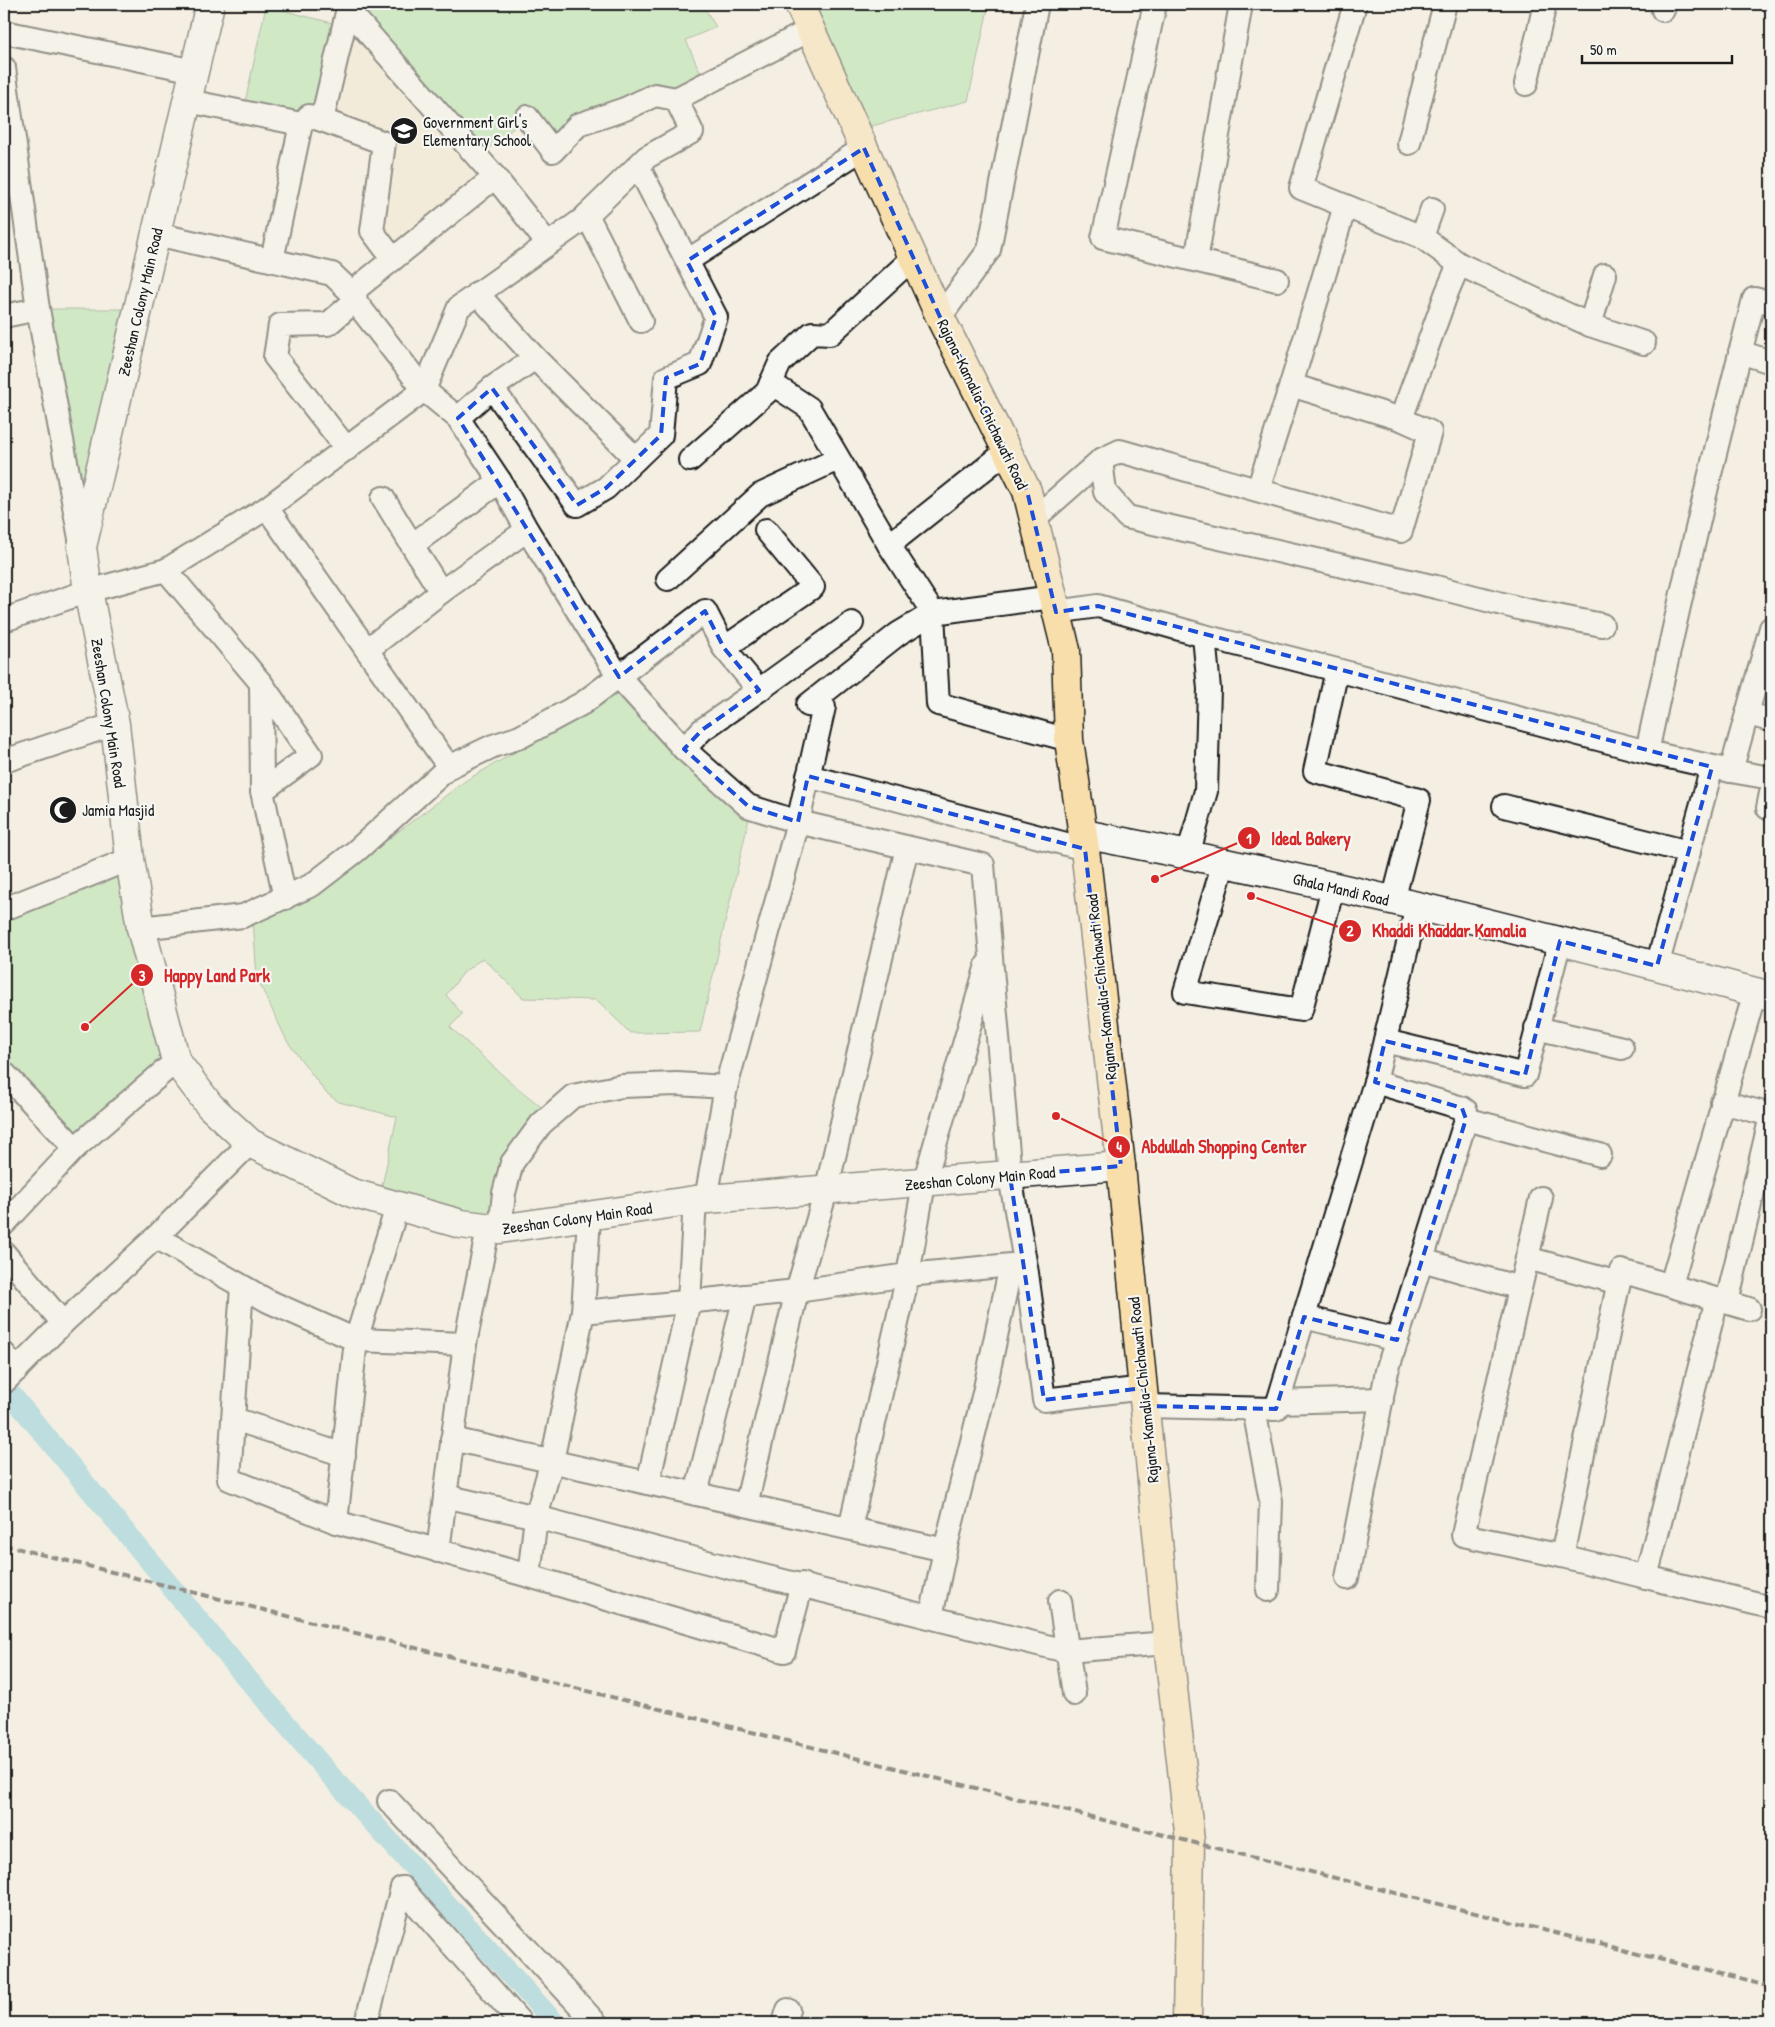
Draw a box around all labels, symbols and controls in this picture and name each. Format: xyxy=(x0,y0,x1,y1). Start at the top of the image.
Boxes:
scale bar xyxy=(1582,32,1732,64)
text: 50 m xyxy=(1590,39,1617,60)
place label: Government Girl's Elementary School xyxy=(423,111,532,151)
school or university icon: Government Girl's Elementary School xyxy=(389,116,419,146)
street label: Zeeshan Colony Main Road xyxy=(112,226,168,378)
street label: Rajana-Kamalia-Chichawati Road xyxy=(932,315,1034,493)
street label: Zeeshan Colony Main Road xyxy=(86,637,132,789)
mosque icon: Jamia Masjid xyxy=(48,795,78,825)
place label: Jamia Masjid xyxy=(82,799,154,821)
callout: Ideal Bakery xyxy=(1236,822,1361,855)
text: Ideal Bakery xyxy=(1271,826,1351,852)
text: 1 xyxy=(1246,828,1252,849)
street label: Ghala Mandi Road xyxy=(1291,867,1391,911)
street label: Rajana-Kamalia-Chichawati Road xyxy=(1080,893,1122,1081)
callout: Khaddi Khaddar Kamalia xyxy=(1337,915,1536,948)
text: Khaddi Khaddar Kamalia xyxy=(1372,918,1527,943)
text: 2 xyxy=(1346,920,1354,941)
callout: Happy Land Park xyxy=(130,959,280,992)
text: Happy Land Park xyxy=(164,963,270,989)
text: 3 xyxy=(139,965,146,986)
callout: Abdullah Shopping Center xyxy=(1107,1130,1317,1163)
text: Abdullah Shopping Center xyxy=(1141,1134,1307,1160)
text: 4 xyxy=(1116,1136,1122,1157)
street label: Zeeshan Colony Main Road xyxy=(904,1160,1056,1196)
street label: Zeeshan Colony Main Road xyxy=(501,1197,653,1239)
street label: Rajana-Kamalia-Chichawati Road xyxy=(1122,1296,1164,1484)

